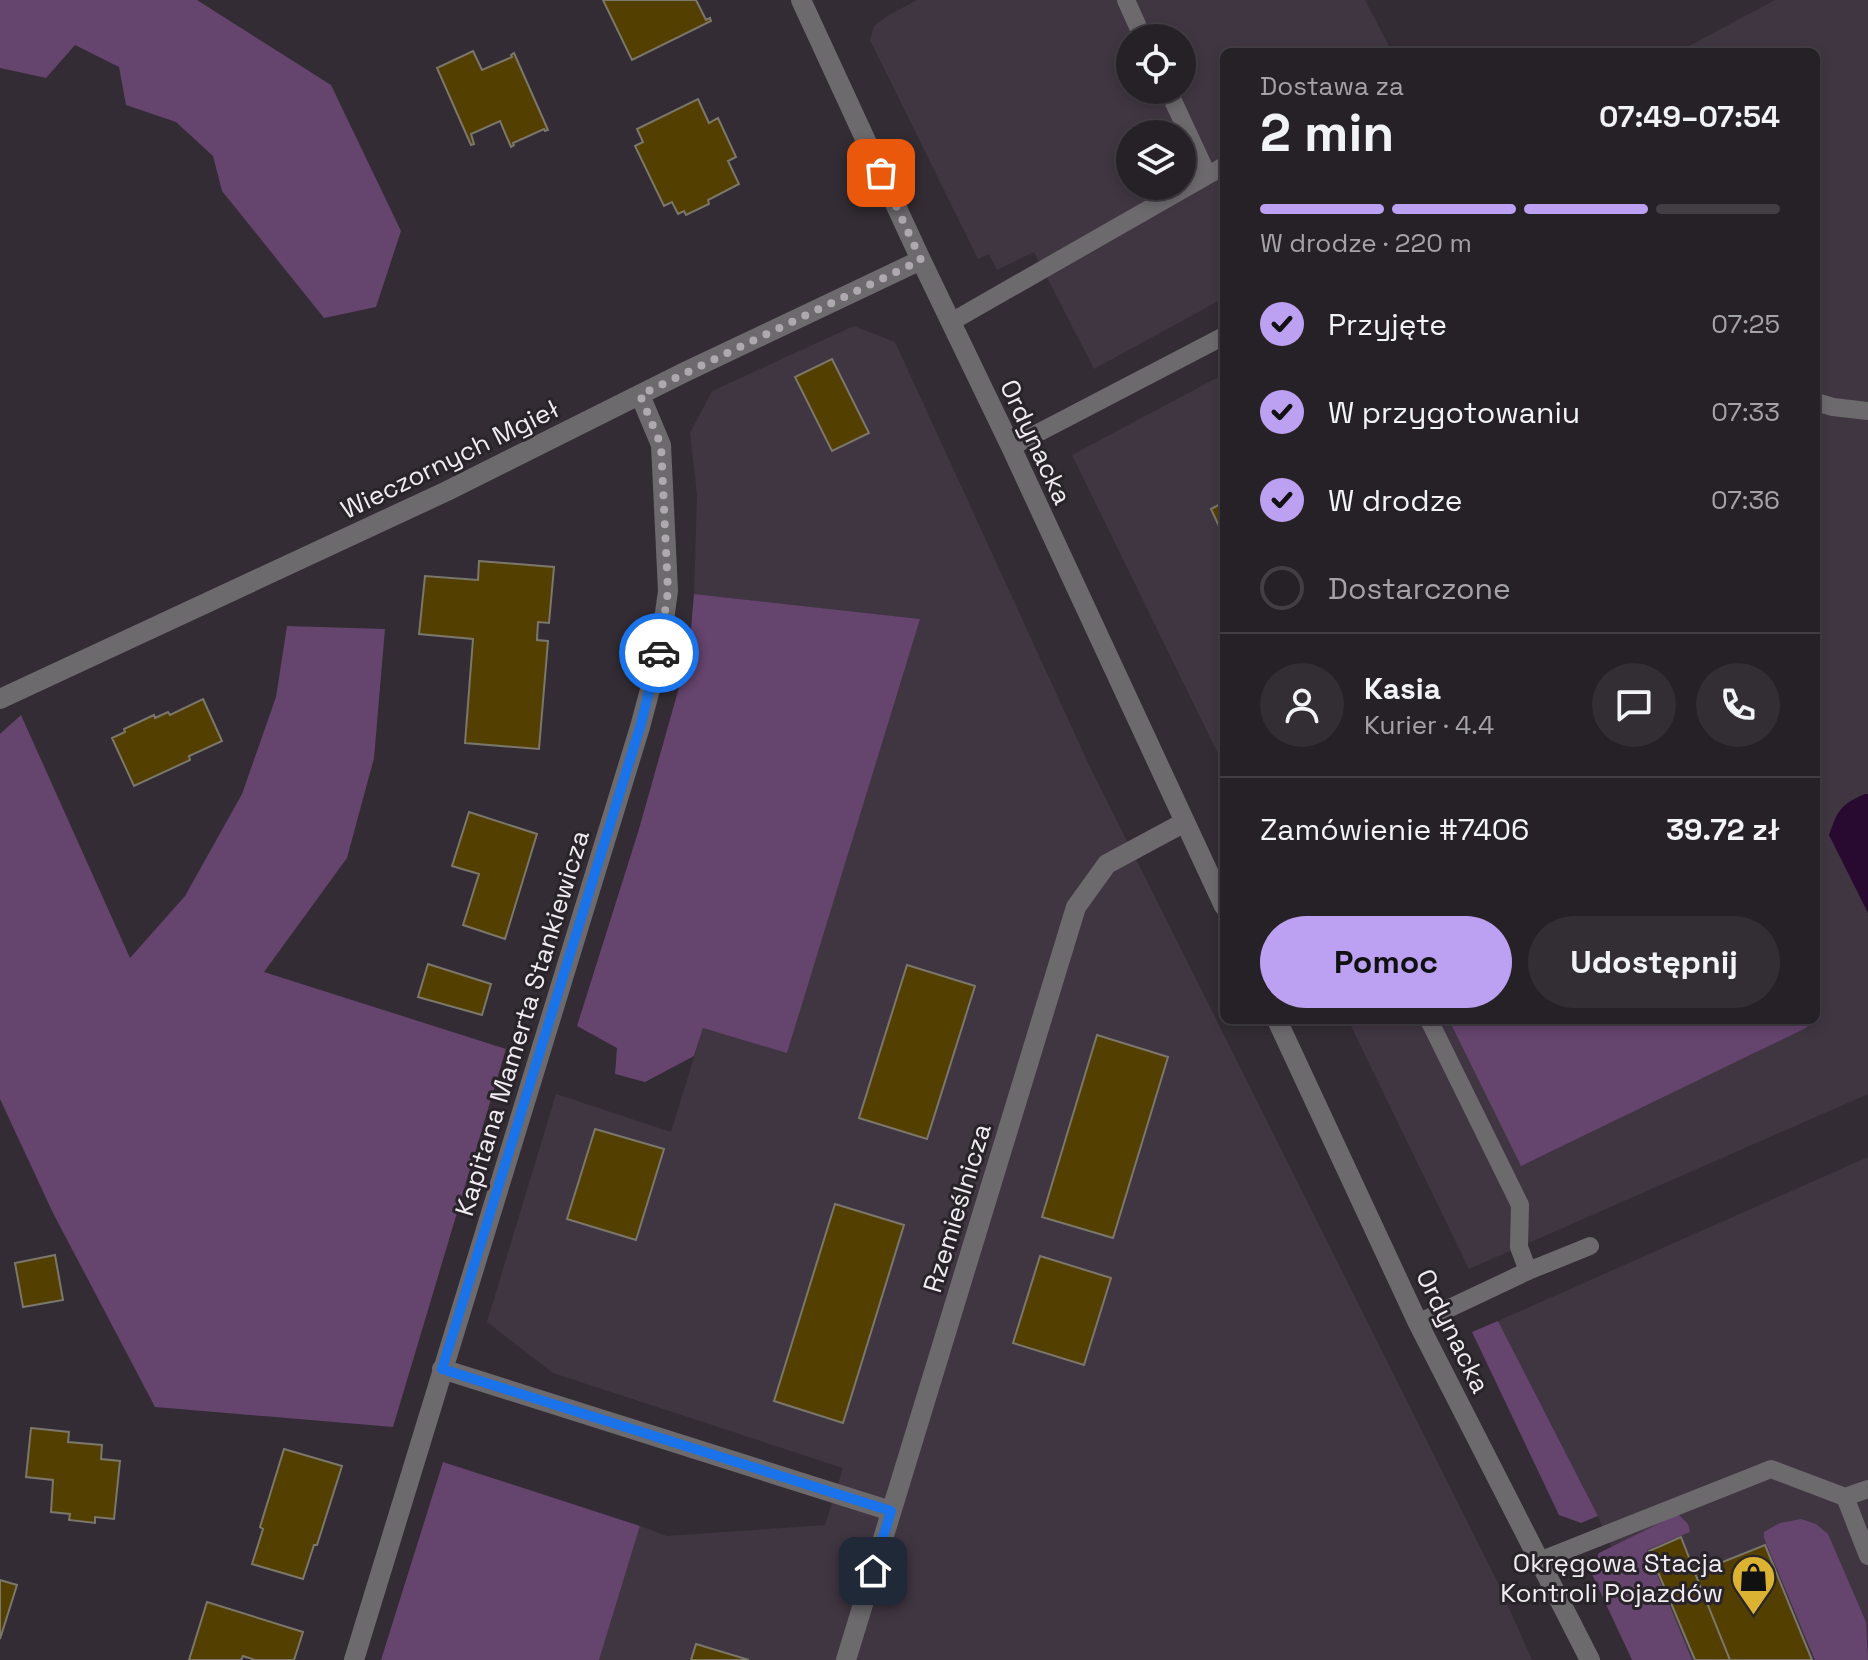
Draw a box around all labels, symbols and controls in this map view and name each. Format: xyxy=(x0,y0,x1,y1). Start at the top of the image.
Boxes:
map controls xyxy=(1116,24,1196,200)
button: locate xyxy=(1116,24,1196,104)
text: Dostawa za xyxy=(1260,69,1404,103)
text: 07:49–07:54 xyxy=(1599,97,1780,136)
text: 2 min xyxy=(1260,100,1394,166)
button: layers xyxy=(1116,120,1196,200)
pin xyxy=(847,139,915,207)
icon: bag xyxy=(859,151,903,195)
text: W drodze · 220 m xyxy=(1260,226,1472,260)
icon: check xyxy=(1260,302,1304,346)
text: Przyjęte xyxy=(1328,305,1447,344)
text: 07:25 xyxy=(1711,307,1780,341)
street label: Ordynacka xyxy=(992,374,1080,510)
icon: check xyxy=(1260,390,1304,434)
street label: Wieczornych Mgieł xyxy=(335,391,565,527)
text: W przygotowaniu xyxy=(1328,393,1580,432)
text: 07:33 xyxy=(1711,395,1780,429)
icon: check xyxy=(1260,478,1304,522)
text: W drodze xyxy=(1328,481,1463,520)
text: 07:36 xyxy=(1711,483,1780,517)
text: Dostarczone xyxy=(1328,569,1511,608)
courier xyxy=(619,613,699,693)
icon: car xyxy=(637,631,681,675)
button: person xyxy=(1260,663,1344,747)
button: chat xyxy=(1592,663,1676,747)
button: phone xyxy=(1696,663,1780,747)
text: Kasia xyxy=(1364,669,1441,708)
text: Kurier · 4.4 xyxy=(1364,708,1494,742)
text: Zamówienie #7406 xyxy=(1260,810,1529,849)
text: 39.72 zł xyxy=(1666,810,1780,849)
street label: Kapitana Mamerta Stankiewicza xyxy=(447,826,597,1220)
button: Pomoc xyxy=(1260,916,1512,1008)
button: Udostępnij xyxy=(1528,916,1780,1008)
street label: Rzemieślnicza xyxy=(915,1119,999,1297)
street label: Ordynacka xyxy=(1408,1263,1498,1399)
pin xyxy=(839,1537,907,1605)
place label: Okręgowa Stacja Kontroli Pojazdów xyxy=(1500,1546,1723,1610)
icon: home xyxy=(851,1549,895,1593)
shop icon: Okręgowa Stacja Kontroli Pojazdów xyxy=(1730,1554,1778,1617)

